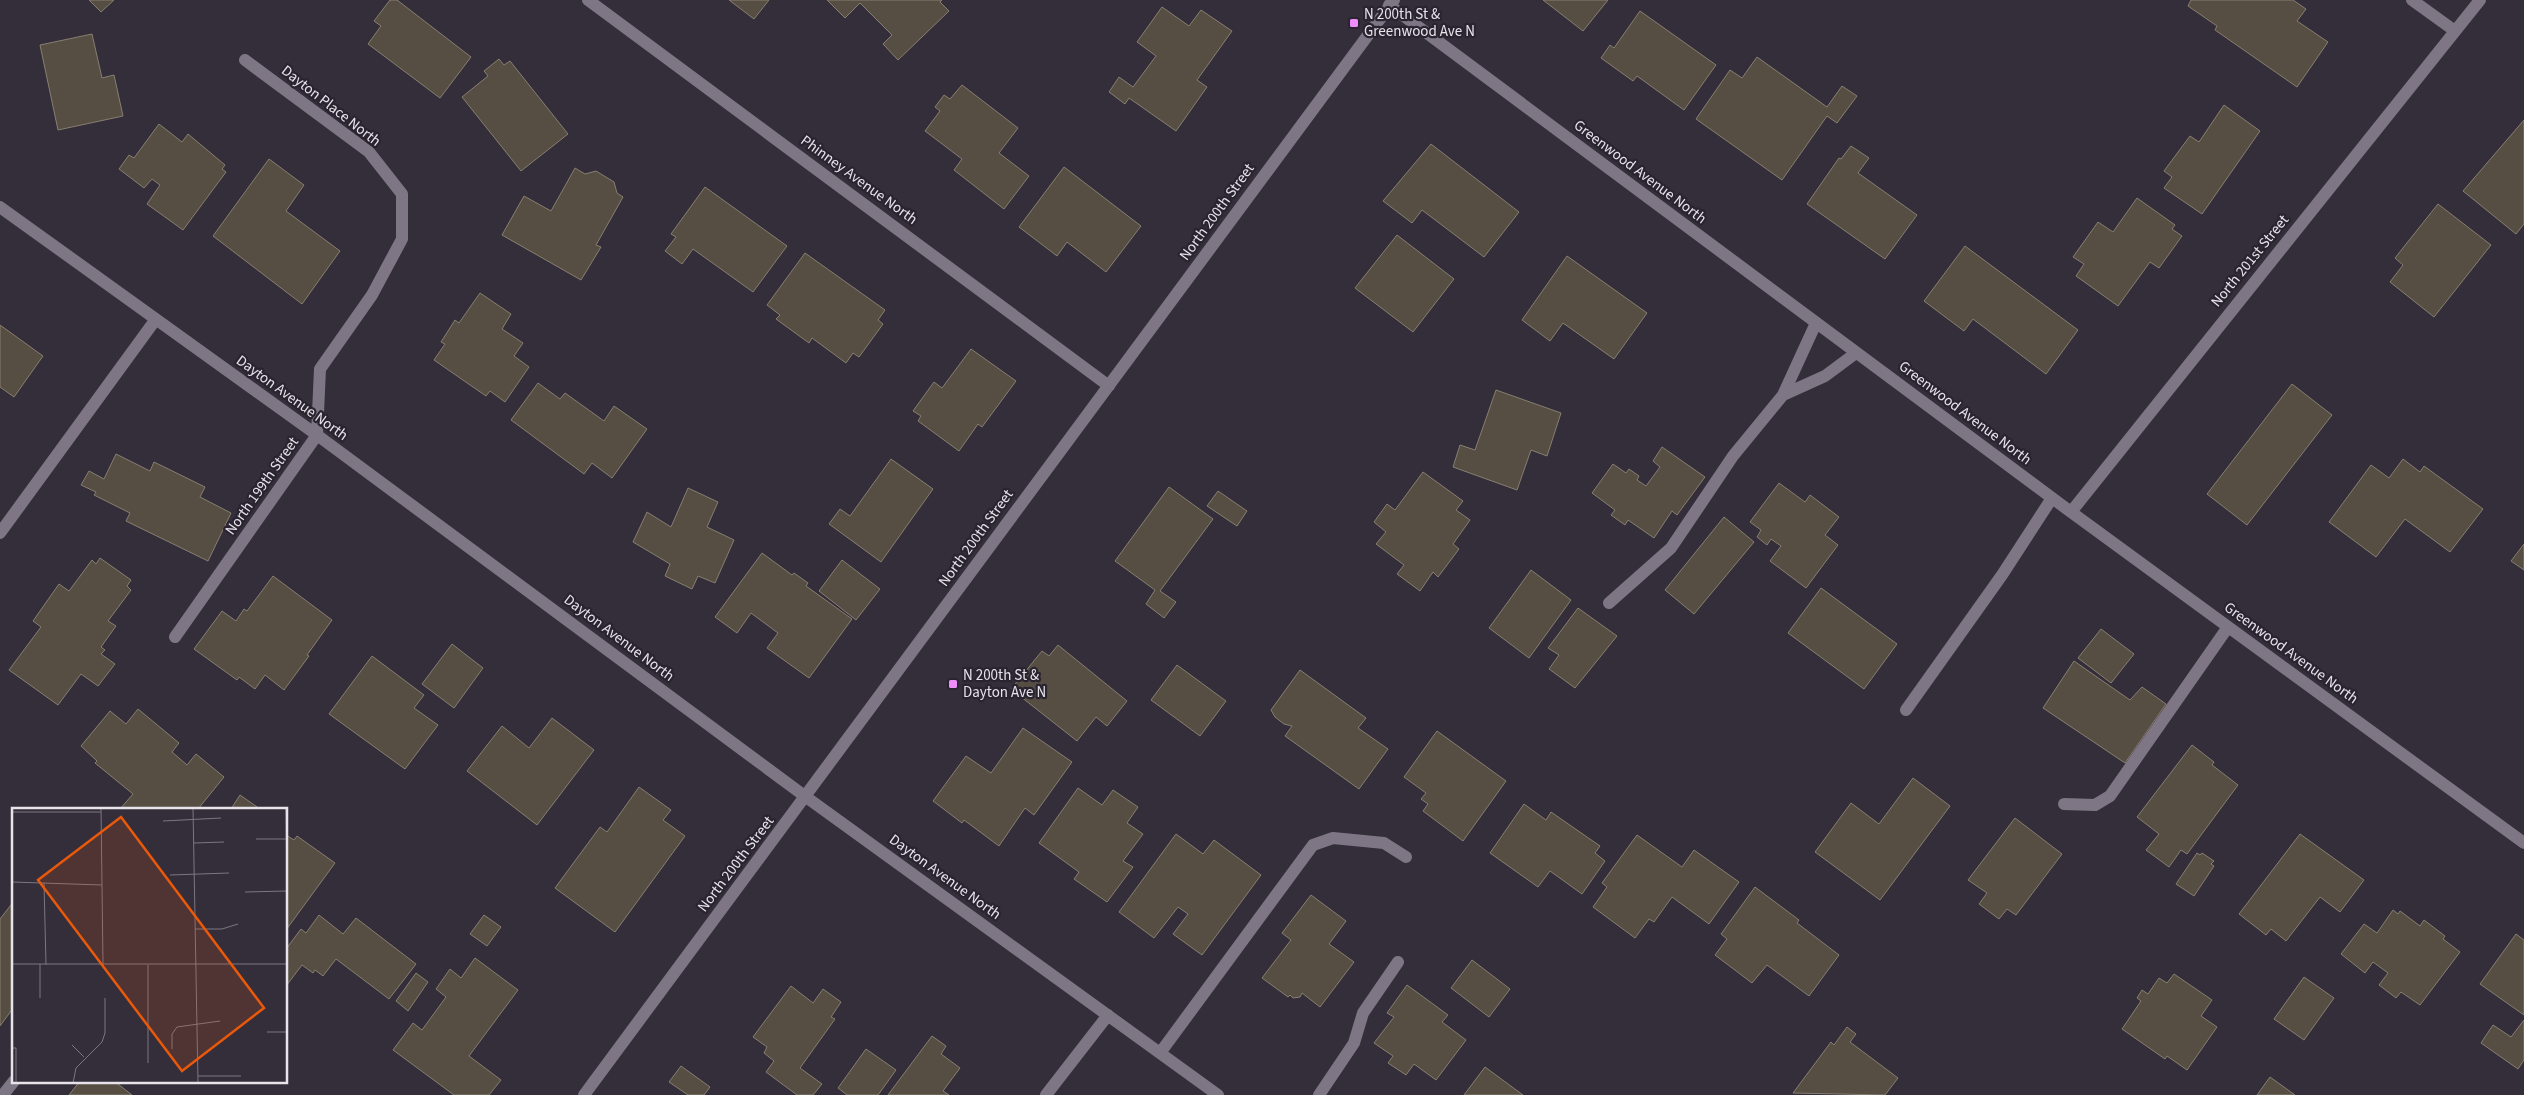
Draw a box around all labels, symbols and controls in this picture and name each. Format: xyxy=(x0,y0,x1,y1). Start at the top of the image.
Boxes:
place label: N 200th St & Greenwood Ave N xyxy=(1364,4,1475,42)
marker: N 200th St & Greenwood Ave N xyxy=(1348,17,1360,29)
street label: Dayton Place North xyxy=(277,60,385,152)
street label: Greenwood Avenue North xyxy=(1569,115,1711,229)
street label: Phinney Avenue North xyxy=(796,130,922,230)
street label: North 200th Street xyxy=(1175,159,1259,265)
street label: North 201st Street xyxy=(2206,210,2294,312)
street label: Dayton Avenue North xyxy=(232,350,352,446)
street label: Greenwood Avenue North xyxy=(1894,356,2036,470)
street label: North 199th Street xyxy=(220,433,304,539)
street label: North 200th Street xyxy=(934,485,1018,591)
street label: Dayton Avenue North xyxy=(559,589,679,687)
street label: Greenwood Avenue North xyxy=(2220,597,2362,709)
place label: N 200th St & Dayton Ave N xyxy=(963,665,1046,703)
marker: N 200th St & Dayton Ave N xyxy=(947,678,959,690)
inset map xyxy=(12,808,288,1082)
street label: North 200th Street xyxy=(693,812,779,916)
street label: Dayton Avenue North xyxy=(885,829,1005,925)

